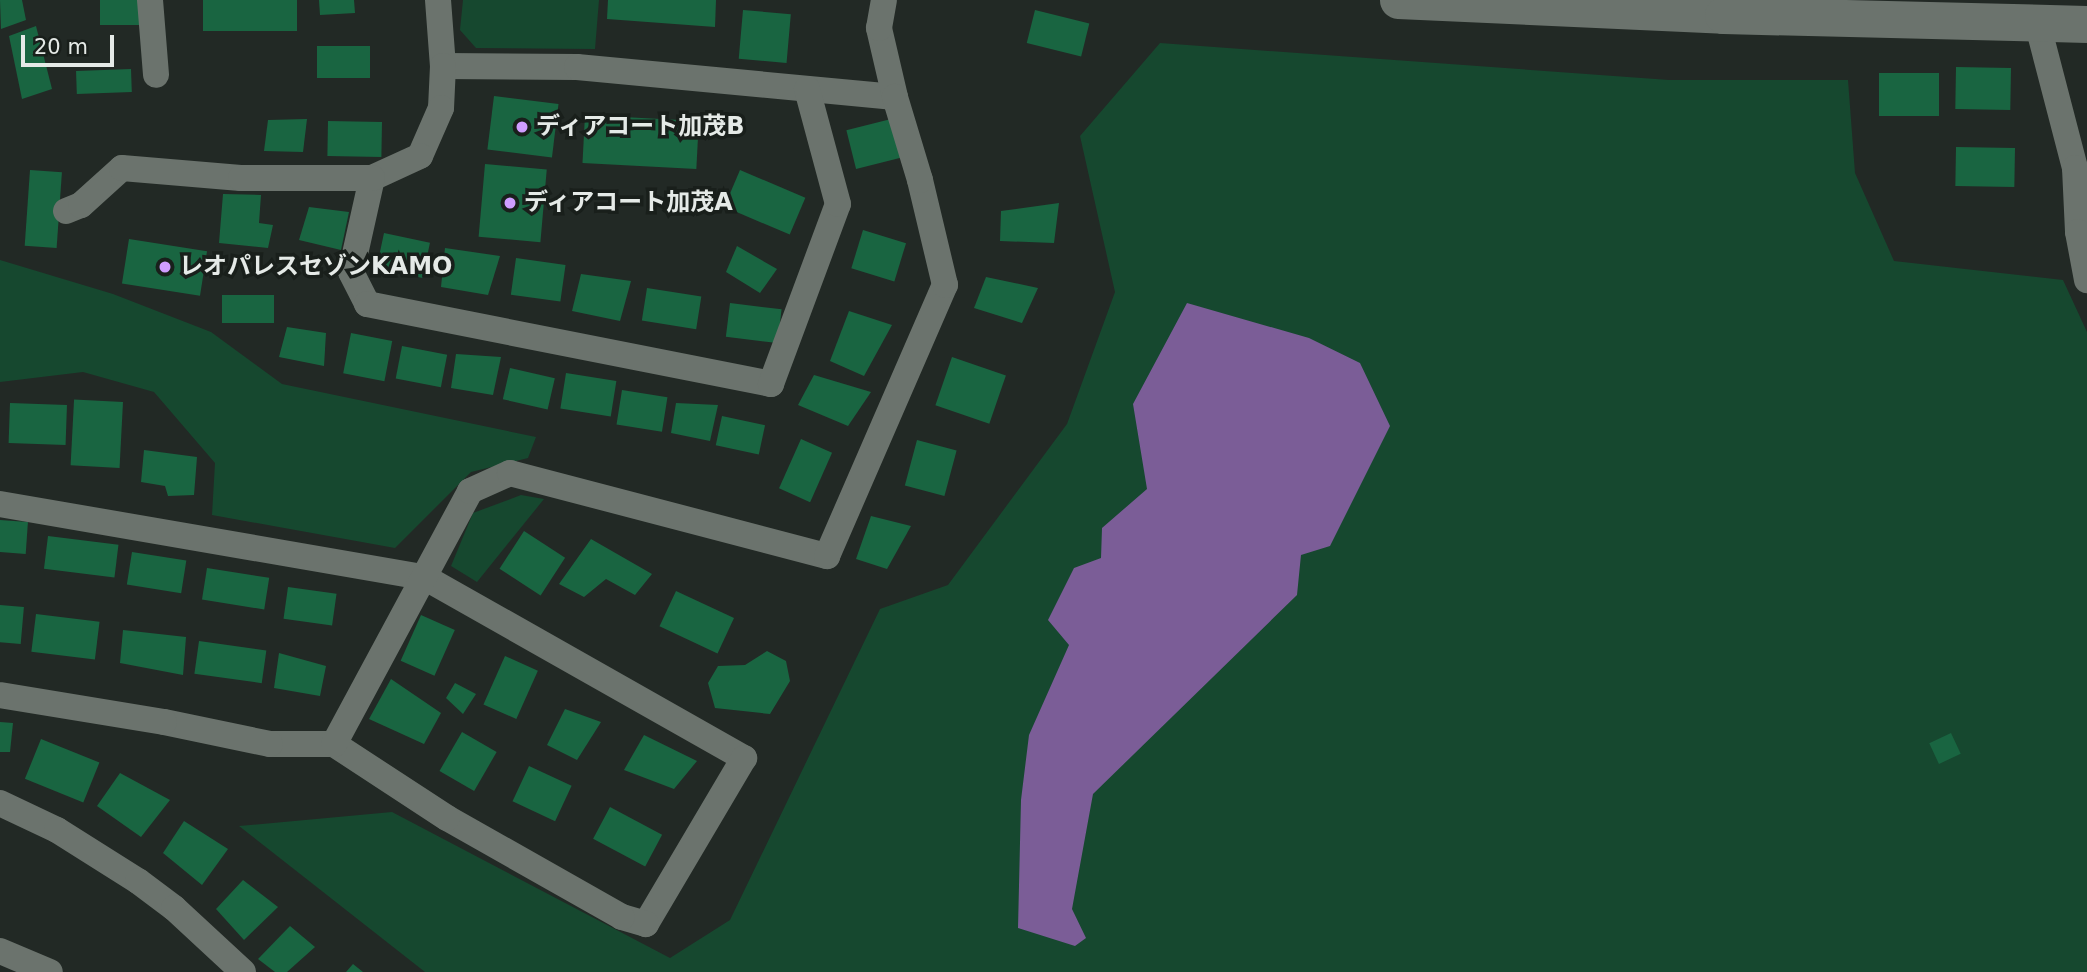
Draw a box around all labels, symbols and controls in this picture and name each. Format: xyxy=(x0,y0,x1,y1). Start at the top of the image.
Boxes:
scale bar xyxy=(24,21,117,65)
text: 20 m xyxy=(34,35,88,59)
place label: ディアコート加茂B xyxy=(536,113,746,141)
marker: ディアコート加茂B xyxy=(514,119,530,135)
place label: ディアコート加茂A xyxy=(524,189,735,217)
marker: ディアコート加茂A xyxy=(502,195,518,211)
place label: レオパレスセゾンKAMO xyxy=(179,253,452,281)
marker: レオパレスセゾンKAMO xyxy=(157,259,173,275)

